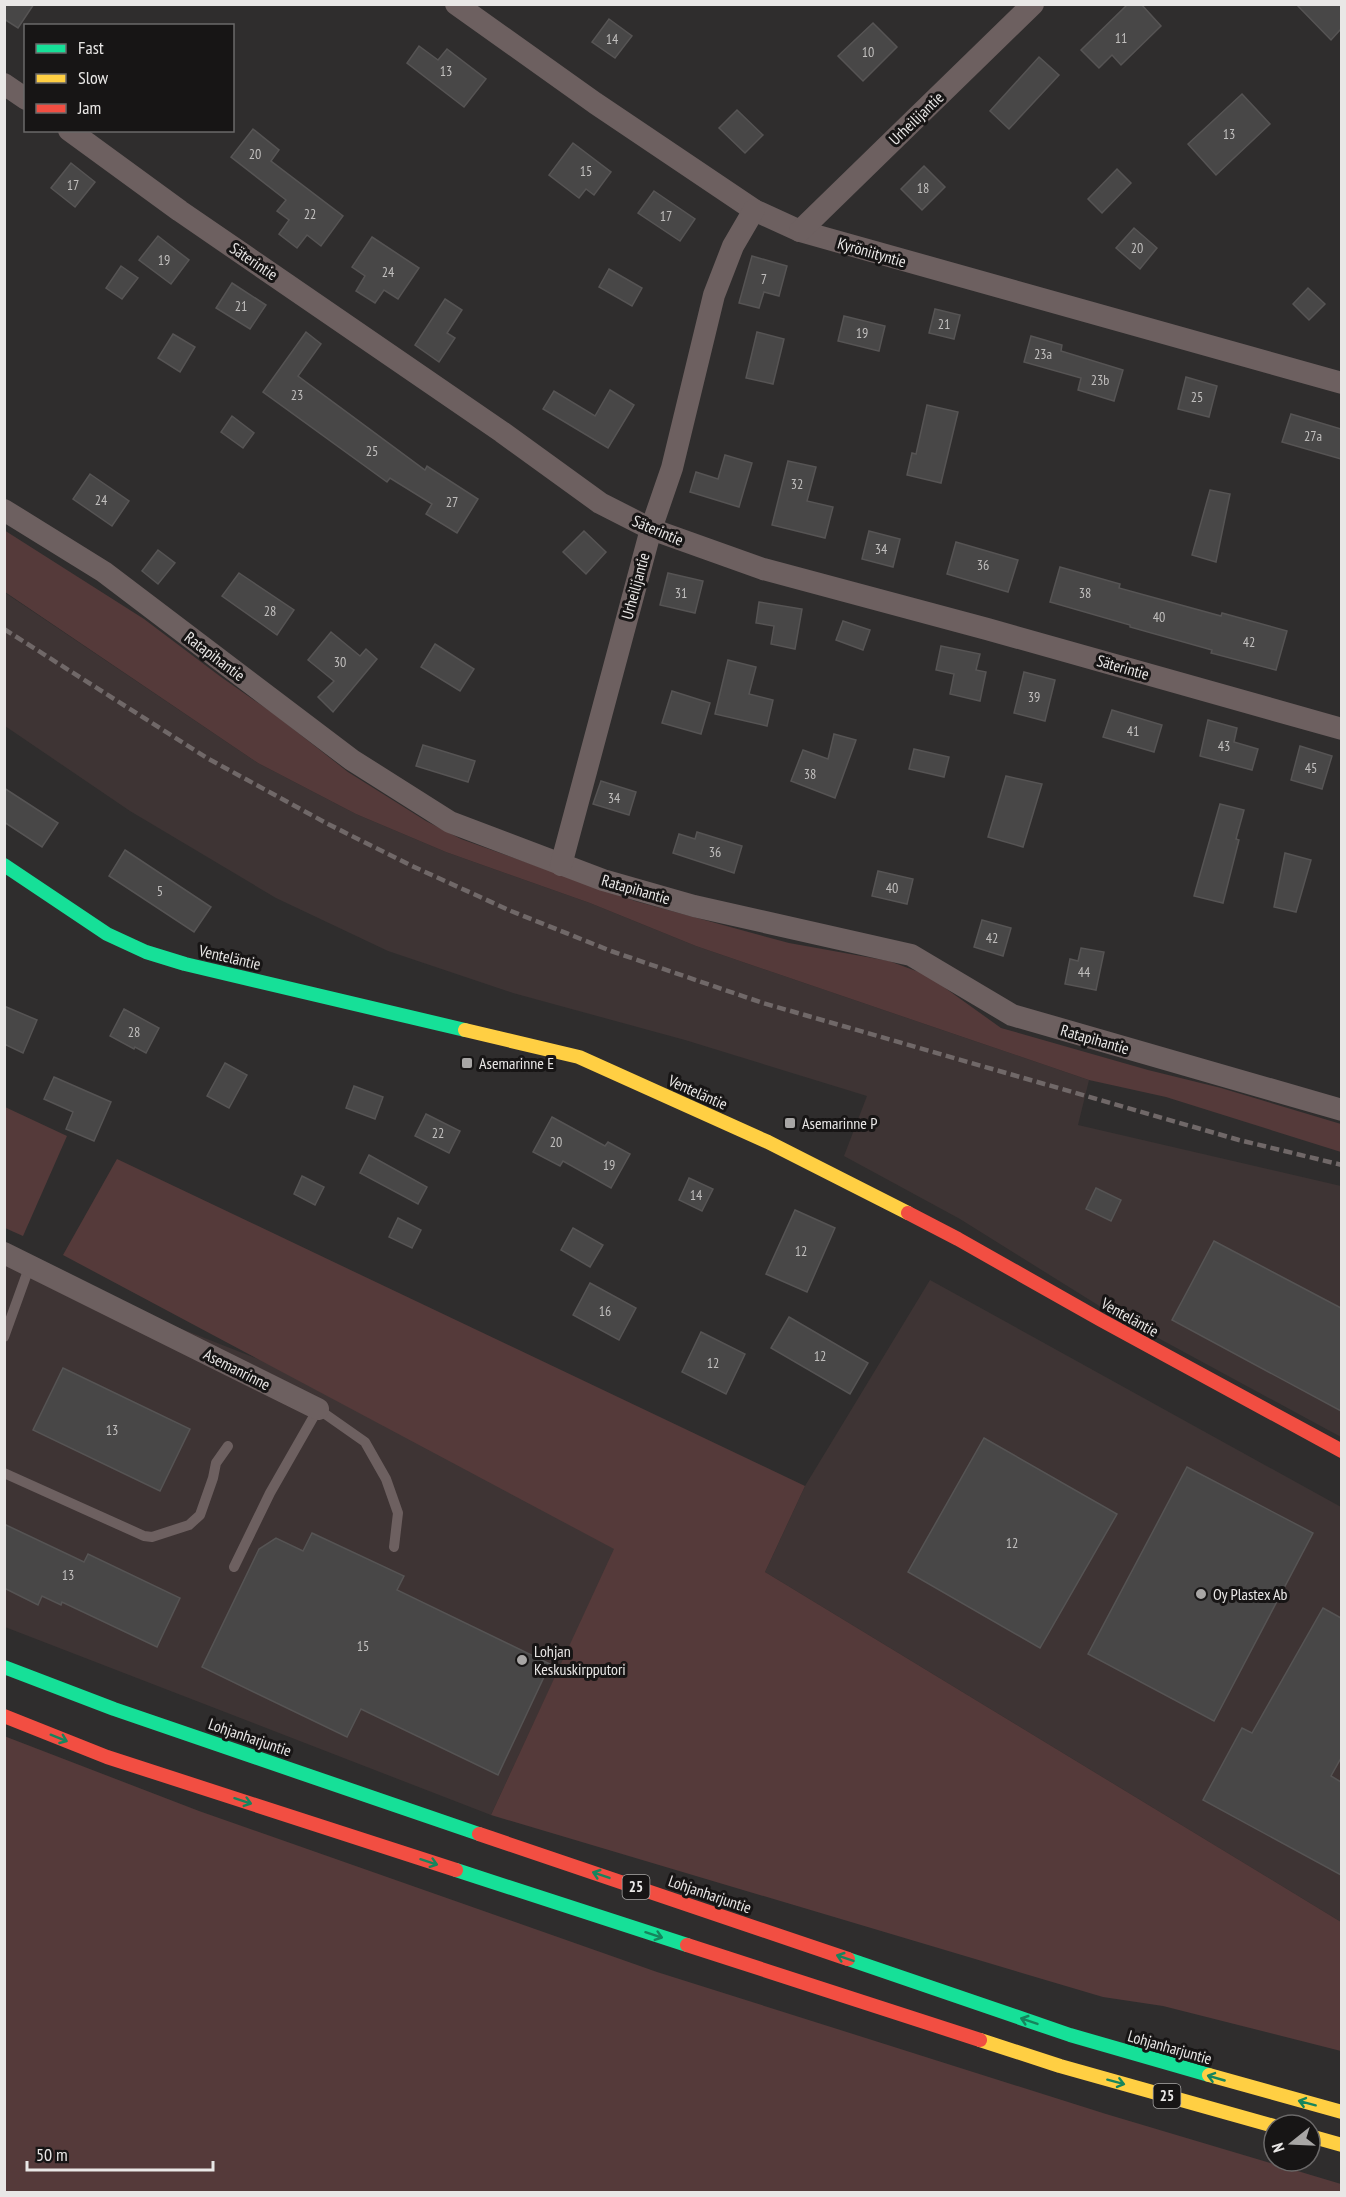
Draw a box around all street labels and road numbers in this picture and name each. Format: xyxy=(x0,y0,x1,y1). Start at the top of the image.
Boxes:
street label: Urheilijantie xyxy=(884,87,948,149)
street label: Kyröniityntie xyxy=(835,233,909,271)
street label: Säterintie xyxy=(226,238,282,284)
street label: Säterintie xyxy=(629,510,687,550)
street label: Urheilijantie xyxy=(616,550,654,622)
street label: Ratapihantie xyxy=(181,627,249,685)
street label: Säterintie xyxy=(1095,650,1151,684)
street label: Ratapihantie xyxy=(599,870,673,908)
street label: Venteläntie xyxy=(196,940,263,974)
street label: Ratapihantie xyxy=(1058,1020,1132,1058)
street label: Venteläntie xyxy=(664,1070,731,1114)
street label: Venteläntie xyxy=(1097,1293,1162,1341)
street label: Asemanrinne xyxy=(200,1344,274,1394)
street label: Lohjanharjuntie xyxy=(206,1713,294,1761)
street label: Lohjanharjuntie xyxy=(666,1870,754,1918)
road number: 25 xyxy=(622,1875,650,1899)
street label: Lohjanharjuntie xyxy=(1126,2025,1214,2069)
road number: 25 xyxy=(1154,2084,1180,2108)

